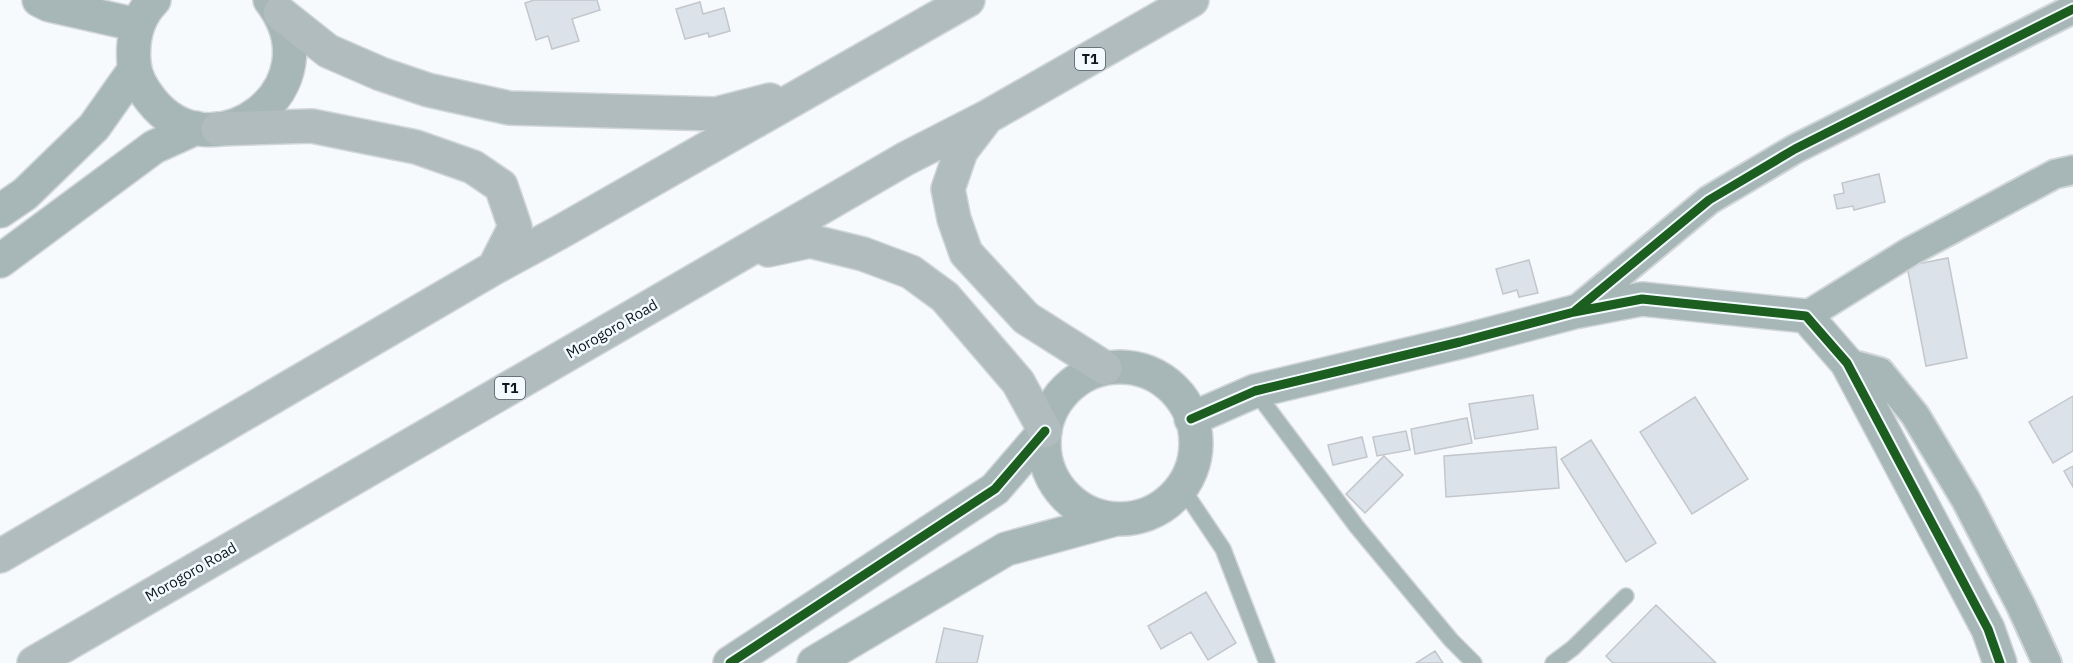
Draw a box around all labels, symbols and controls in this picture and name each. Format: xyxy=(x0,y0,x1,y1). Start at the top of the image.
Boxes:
road number: T1 xyxy=(1075,48,1105,70)
street label: Morogoro Road xyxy=(563,295,661,362)
road number: T1 xyxy=(495,377,525,399)
street label: Morogoro Road xyxy=(142,538,240,605)

